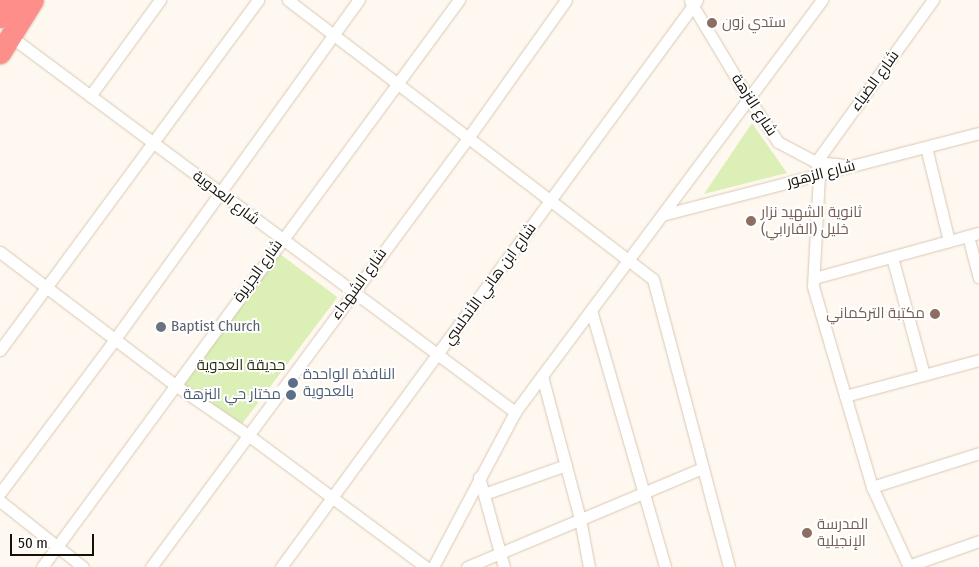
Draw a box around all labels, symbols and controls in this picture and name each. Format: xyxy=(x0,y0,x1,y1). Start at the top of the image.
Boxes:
place label: ستدي زون xyxy=(722,14,786,32)
marker: ستدي زون xyxy=(706,17,718,29)
street label: شارع الضياء xyxy=(847,47,903,115)
street label: شارع النزهة xyxy=(727,71,781,139)
street label: شارع الزهور xyxy=(785,157,857,191)
street label: شارع العدوية xyxy=(189,167,263,229)
place label: ثانوية الشهيد نزار خليل (الفارابي) xyxy=(761,203,862,238)
marker: ثانوية الشهيد نزار خليل (الفارابي) xyxy=(745,215,757,227)
street label: شارع ابن هاني الأندلسي xyxy=(440,220,540,348)
street label: شارع الجزيرة xyxy=(229,236,287,306)
street label: شارع الشهداء xyxy=(327,245,391,323)
place label: مكتبة التركماني xyxy=(826,305,925,323)
marker: مكتبة التركماني xyxy=(929,308,941,320)
place label: Baptist Church xyxy=(171,318,260,336)
marker: Baptist Church xyxy=(155,321,167,333)
park label: حديقة العدوية xyxy=(197,357,285,375)
place label: النافذة الواحدة بالعدوية xyxy=(303,365,395,400)
marker: النافذة الواحدة بالعدوية xyxy=(287,377,299,389)
place label: مختار حي النزهة xyxy=(183,386,281,404)
marker: مختار حي النزهة xyxy=(285,389,297,401)
place label: المدرسة الإنجيلية xyxy=(817,515,868,550)
scale bar xyxy=(12,524,96,556)
marker: المدرسة الإنجيلية xyxy=(801,527,813,539)
text: 50 m xyxy=(18,534,48,552)

